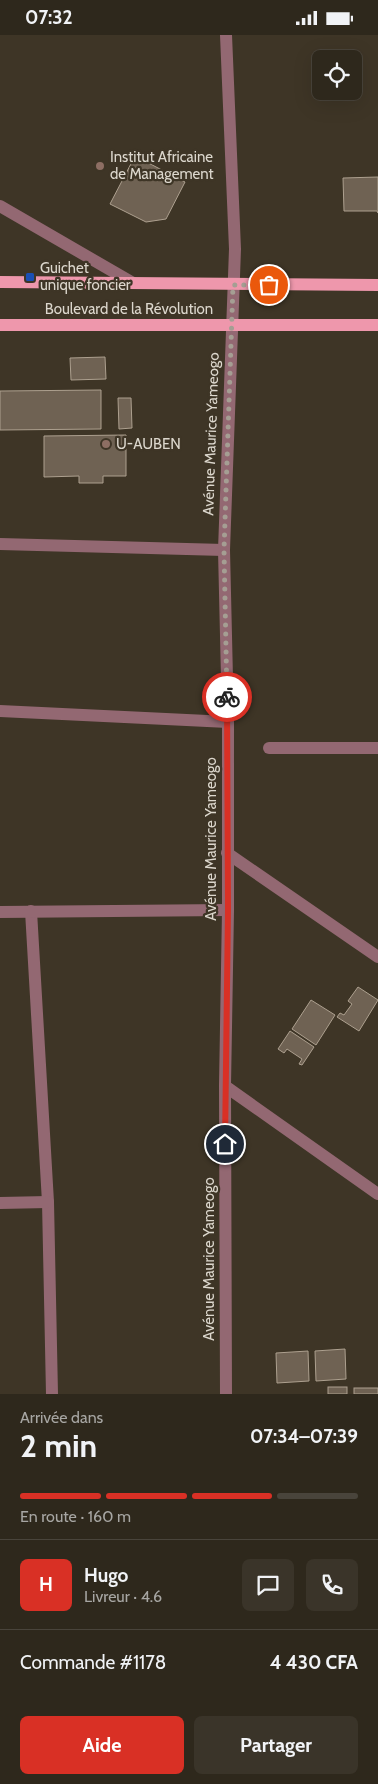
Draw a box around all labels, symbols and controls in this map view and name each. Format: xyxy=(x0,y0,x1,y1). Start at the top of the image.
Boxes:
text: 07:32 xyxy=(25,6,73,29)
map controls xyxy=(312,50,362,100)
button: locate xyxy=(312,50,362,100)
place label: Institut Africaine de Management xyxy=(110,148,214,183)
marker: Institut Africaine de Management xyxy=(94,160,106,172)
place label: Guichet unique foncier xyxy=(40,259,131,294)
pin xyxy=(248,264,290,306)
marker: Guichet unique foncier xyxy=(24,271,36,283)
icon: bag xyxy=(255,271,283,299)
street label: Boulevard de la Révolution xyxy=(45,300,213,318)
street label: Avénue Maurice Yameogo xyxy=(199,352,223,516)
place label: U-AUBEN xyxy=(116,435,181,453)
marker: U-AUBEN xyxy=(100,438,112,450)
courier xyxy=(202,672,252,722)
icon: bike xyxy=(213,683,241,711)
street label: Avénue Maurice Yameogo xyxy=(202,757,220,921)
pin xyxy=(204,1123,246,1165)
icon: home xyxy=(211,1130,239,1158)
street label: Avénue Maurice Yameogo xyxy=(200,1177,218,1341)
text: Arrivée dans xyxy=(20,1408,103,1427)
text: 07:34–07:39 xyxy=(250,1425,358,1448)
text: 2 min xyxy=(20,1426,97,1465)
text: En route · 160 m xyxy=(20,1507,131,1526)
button: chat xyxy=(242,1559,294,1611)
button: phone xyxy=(306,1559,358,1611)
text: Hugo xyxy=(84,1564,128,1587)
text: H xyxy=(39,1573,53,1596)
text: Livreur · 4.6 xyxy=(84,1587,162,1606)
text: Commande #1178 xyxy=(20,1651,166,1674)
text: 4 430 CFA xyxy=(270,1651,358,1674)
button: Aide xyxy=(20,1716,184,1774)
button: Partager xyxy=(194,1716,358,1774)

